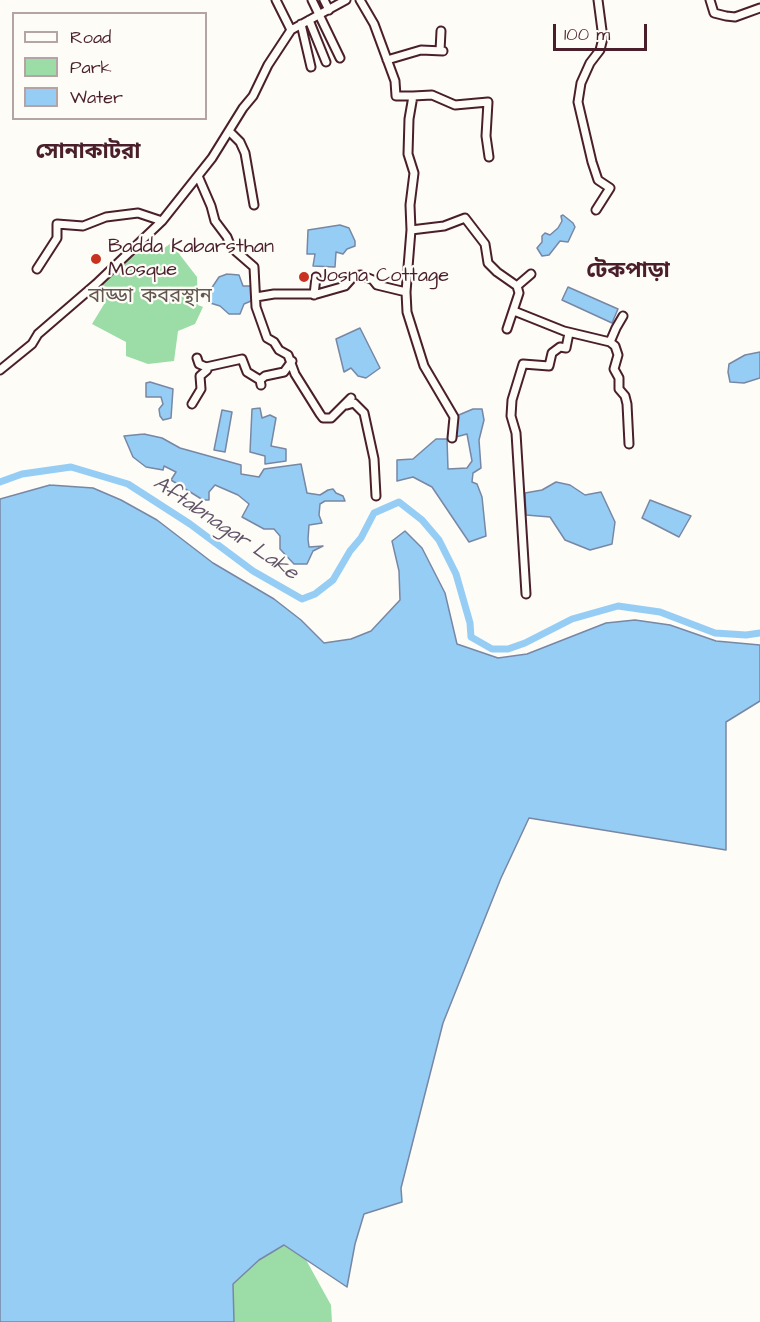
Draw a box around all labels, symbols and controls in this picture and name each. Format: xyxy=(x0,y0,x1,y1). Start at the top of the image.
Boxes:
legend xyxy=(12,12,207,120)
scale bar xyxy=(556,12,650,50)
text: 100 m xyxy=(564,22,610,47)
text: Road xyxy=(70,25,111,50)
text: Park xyxy=(70,55,112,80)
text: Water xyxy=(70,85,123,110)
district label: সোনাকাটরা xyxy=(36,140,140,166)
place label: Badda Kabarsthan Mosque xyxy=(108,236,274,283)
marker: Badda Kabarsthan Mosque xyxy=(89,252,103,266)
district label: টেকপাড়া xyxy=(586,259,670,285)
place label: Josna Cottage xyxy=(316,265,449,289)
marker: Josna Cottage xyxy=(297,270,311,284)
park label: বাড্ডা কবরস্থান xyxy=(88,286,212,310)
water label: Aftabnagar Lake xyxy=(148,471,302,587)

